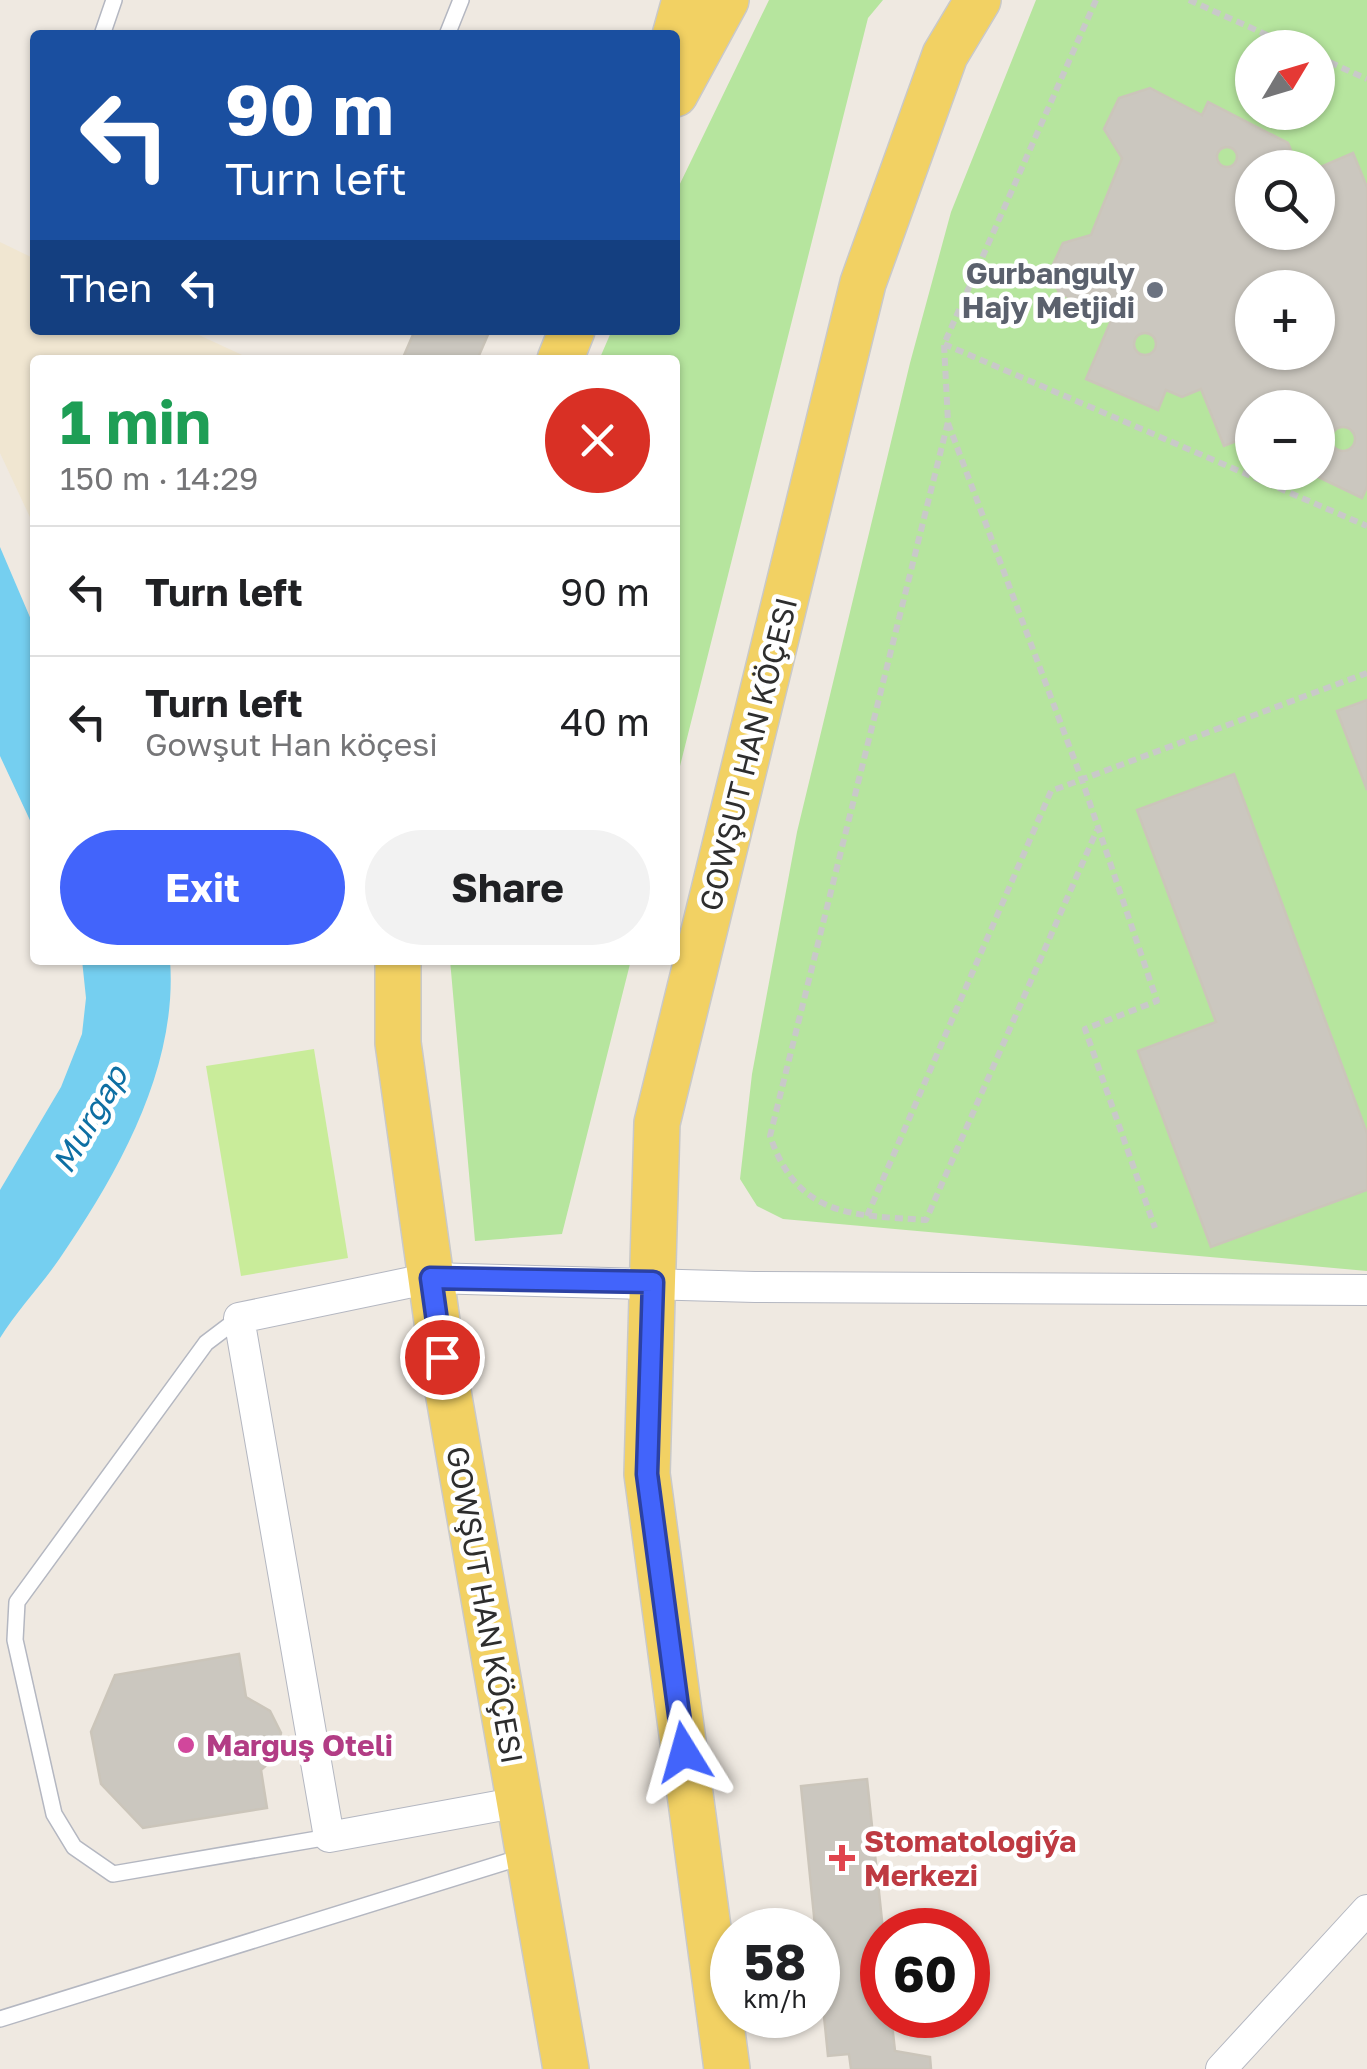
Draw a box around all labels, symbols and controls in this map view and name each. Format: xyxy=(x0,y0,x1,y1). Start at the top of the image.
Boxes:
north arrow xyxy=(1235,30,1335,130)
map controls xyxy=(1235,30,1335,490)
text: 90 m xyxy=(225,66,394,150)
icon: left xyxy=(60,70,190,200)
button: search xyxy=(1235,150,1335,250)
text: Turn left xyxy=(225,151,407,205)
place label: Gurbanguly Hajy Metjidi xyxy=(962,255,1135,325)
icon: left xyxy=(172,260,227,315)
text: Then xyxy=(60,265,152,310)
button: + xyxy=(1235,270,1335,370)
marker: Gurbanguly Hajy Metjidi xyxy=(1144,279,1166,301)
text: 1 min xyxy=(60,385,211,457)
button: close xyxy=(545,388,650,493)
button: − xyxy=(1235,390,1335,490)
text: 150 m · 14:29 xyxy=(60,459,258,497)
icon: left xyxy=(60,564,115,619)
text: Turn left xyxy=(145,569,303,614)
text: 90 m xyxy=(560,569,650,614)
street label: GOWŞUT HAN KÖÇESI xyxy=(692,594,804,914)
text: Turn left xyxy=(145,680,303,725)
icon: left xyxy=(60,694,115,749)
text: 40 m xyxy=(560,699,650,744)
text: Gowşut Han köçesi xyxy=(145,725,438,763)
button: Exit xyxy=(60,830,345,945)
button: Share xyxy=(365,830,650,945)
water label: Murgap xyxy=(43,1057,136,1179)
pin xyxy=(400,1315,485,1400)
icon: arrive xyxy=(415,1330,470,1385)
street label: GOWŞUT HAN KÖÇESI xyxy=(439,1444,531,1766)
position arrow xyxy=(632,1700,736,1804)
place label: Marguş Oteli xyxy=(206,1727,393,1763)
marker: Marguş Oteli xyxy=(175,1734,197,1756)
place label: Stomatologiýa Merkezi xyxy=(864,1823,1076,1893)
marker: Stomatologiýa Merkezi xyxy=(829,1845,855,1871)
speed limit sign: 60 xyxy=(860,1908,990,2038)
text: 58 xyxy=(744,1931,806,1991)
text: km/h xyxy=(743,1983,807,2014)

